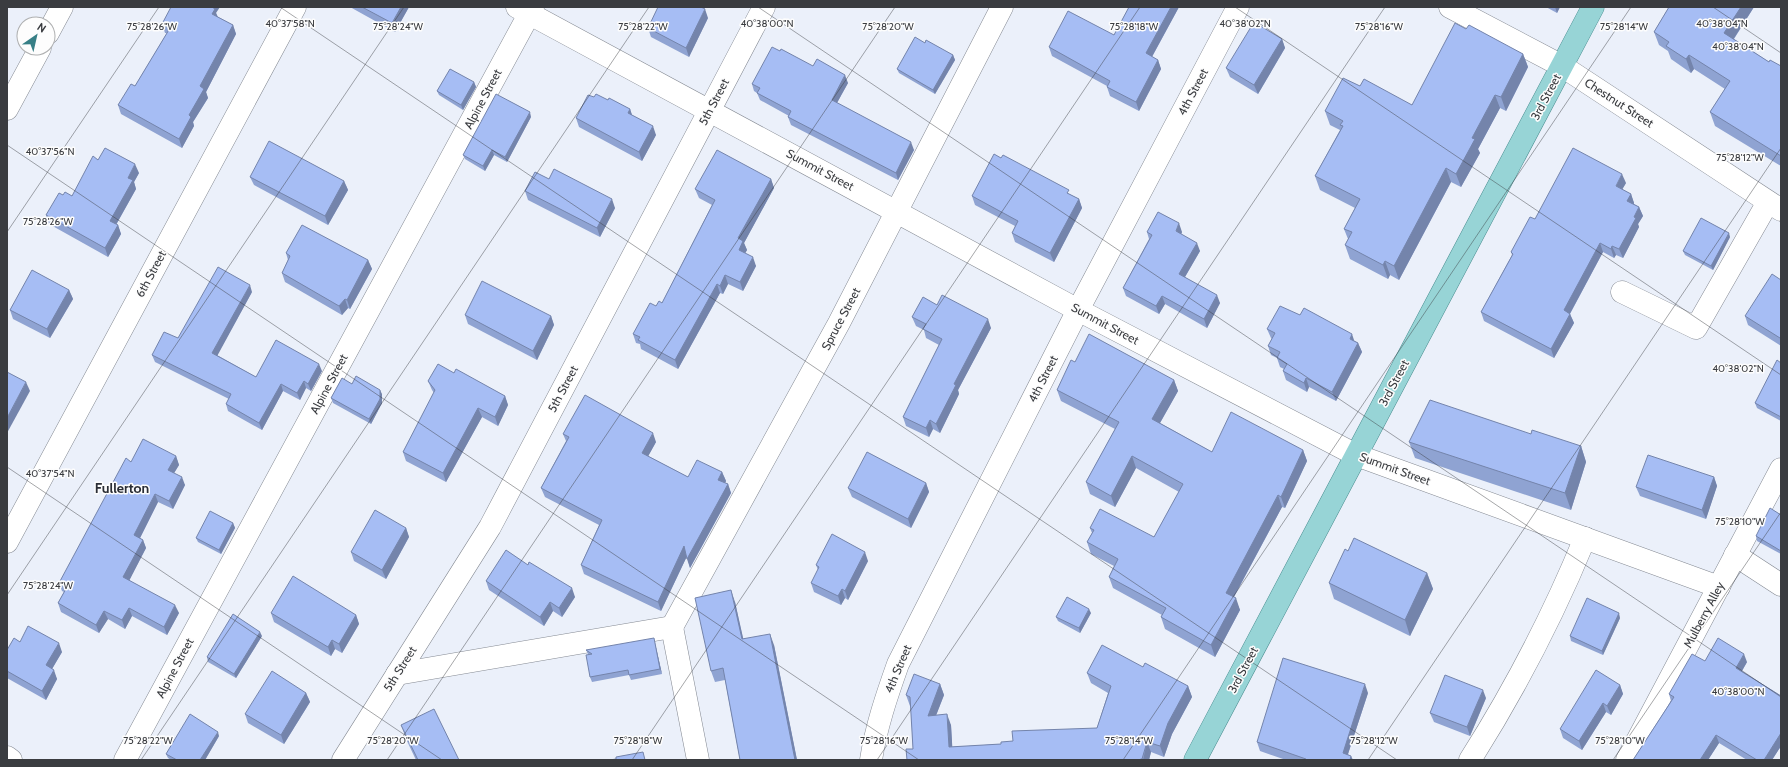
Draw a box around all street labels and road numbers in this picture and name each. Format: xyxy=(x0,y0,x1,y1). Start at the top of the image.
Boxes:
street label: Alpine Street xyxy=(460,66,505,131)
street label: 4th Street xyxy=(1174,66,1211,118)
street label: 3rd Street xyxy=(1527,71,1564,123)
street label: Chestnut Street xyxy=(1582,75,1657,131)
street label: 5th Street xyxy=(695,76,732,128)
street label: Summit Street xyxy=(784,145,857,194)
street label: 6th Street xyxy=(132,248,169,300)
street label: Spruce Street xyxy=(818,285,863,353)
street label: Summit Street xyxy=(1069,299,1142,348)
street label: Alpine Street xyxy=(306,351,351,416)
street label: 4th Street xyxy=(1024,353,1061,405)
street label: 3rd Street xyxy=(1375,357,1412,409)
street label: 5th Street xyxy=(544,363,581,415)
street label: Summit Street xyxy=(1358,449,1433,488)
street label: Mulberry Alley xyxy=(1680,579,1727,650)
street label: Alpine Street xyxy=(152,635,197,700)
street label: 4th Street xyxy=(881,642,914,695)
street label: 5th Street xyxy=(380,643,419,694)
street label: 3rd Street xyxy=(1224,644,1261,696)

